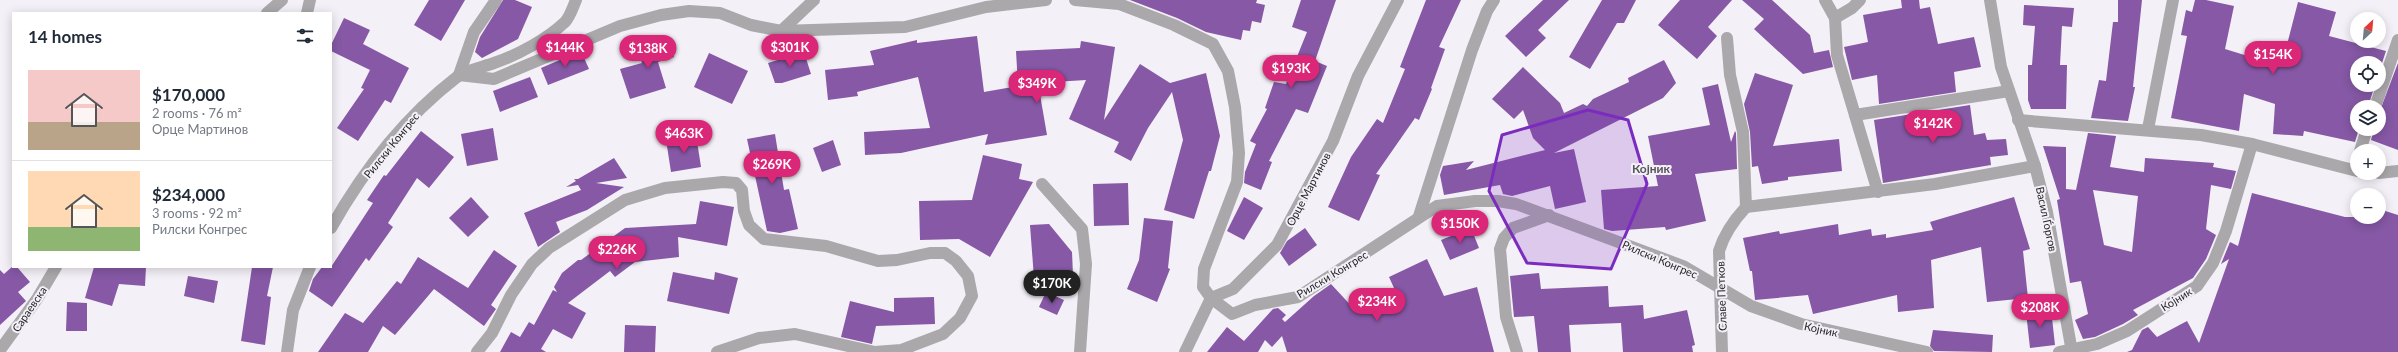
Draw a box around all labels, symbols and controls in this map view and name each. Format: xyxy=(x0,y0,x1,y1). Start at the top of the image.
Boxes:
north arrow xyxy=(2350,12,2386,48)
map controls xyxy=(2350,12,2386,224)
icon: filters xyxy=(294,25,316,47)
text: 14 homes xyxy=(28,26,102,47)
pin: $144K xyxy=(537,34,593,68)
pin: $301K xyxy=(762,34,818,68)
pin: $138K xyxy=(620,35,676,69)
text: $144K xyxy=(545,39,585,55)
text: $301K xyxy=(770,39,810,55)
text: $138K xyxy=(628,40,668,56)
pin: $154K xyxy=(2245,41,2301,75)
text: $154K xyxy=(2253,46,2293,62)
pin: $193K xyxy=(1263,55,1319,89)
button: locate xyxy=(2350,56,2386,92)
text: $193K xyxy=(1271,60,1311,76)
pin: $349K xyxy=(1009,70,1065,104)
text: $349K xyxy=(1017,75,1057,91)
text: $170,000 xyxy=(152,84,225,105)
icon: home xyxy=(60,86,108,134)
button: layers xyxy=(2350,100,2386,136)
text: 2 rooms · 76 m² xyxy=(152,105,242,121)
street label: Рилски Конгрес xyxy=(361,110,421,180)
pin: $142K xyxy=(1905,110,1961,144)
text: $142K xyxy=(1913,115,1953,131)
pin: $463K xyxy=(656,120,712,154)
text: Орце Мартинов xyxy=(152,121,248,137)
text: $463K xyxy=(664,125,704,141)
button: + xyxy=(2350,144,2386,180)
street label: Орце Мартинов xyxy=(1283,150,1333,228)
pin: $269K xyxy=(744,151,800,185)
text: $269K xyxy=(752,156,792,172)
district label: Којник xyxy=(1632,161,1671,176)
text: $234,000 xyxy=(152,184,225,205)
street label: Васил Ѓоргов xyxy=(2034,186,2060,252)
icon: home xyxy=(60,187,108,235)
button: − xyxy=(2350,188,2386,224)
text: 3 rooms · 92 m² xyxy=(152,205,242,221)
pin: $150K xyxy=(1432,210,1488,244)
text: $150K xyxy=(1440,215,1480,231)
text: Рилски Конгрес xyxy=(152,221,247,237)
pin: $226K xyxy=(589,236,645,270)
street label: Рилски Конгрес xyxy=(1620,237,1700,281)
text: $226K xyxy=(597,241,637,257)
street label: Рилски Конгрес xyxy=(1294,248,1370,300)
street label: Славе Петков xyxy=(1713,261,1729,331)
pin: $170K xyxy=(1024,270,1080,304)
text: $170K xyxy=(1032,275,1072,291)
street label: Сараевска xyxy=(9,284,49,334)
street label: Којник xyxy=(2158,284,2194,314)
pin: $234K xyxy=(1349,288,1405,322)
text: $234K xyxy=(1357,293,1397,309)
pin: $208K xyxy=(2012,294,2068,328)
text: $208K xyxy=(2020,299,2060,315)
street label: Којник xyxy=(1803,319,1839,339)

